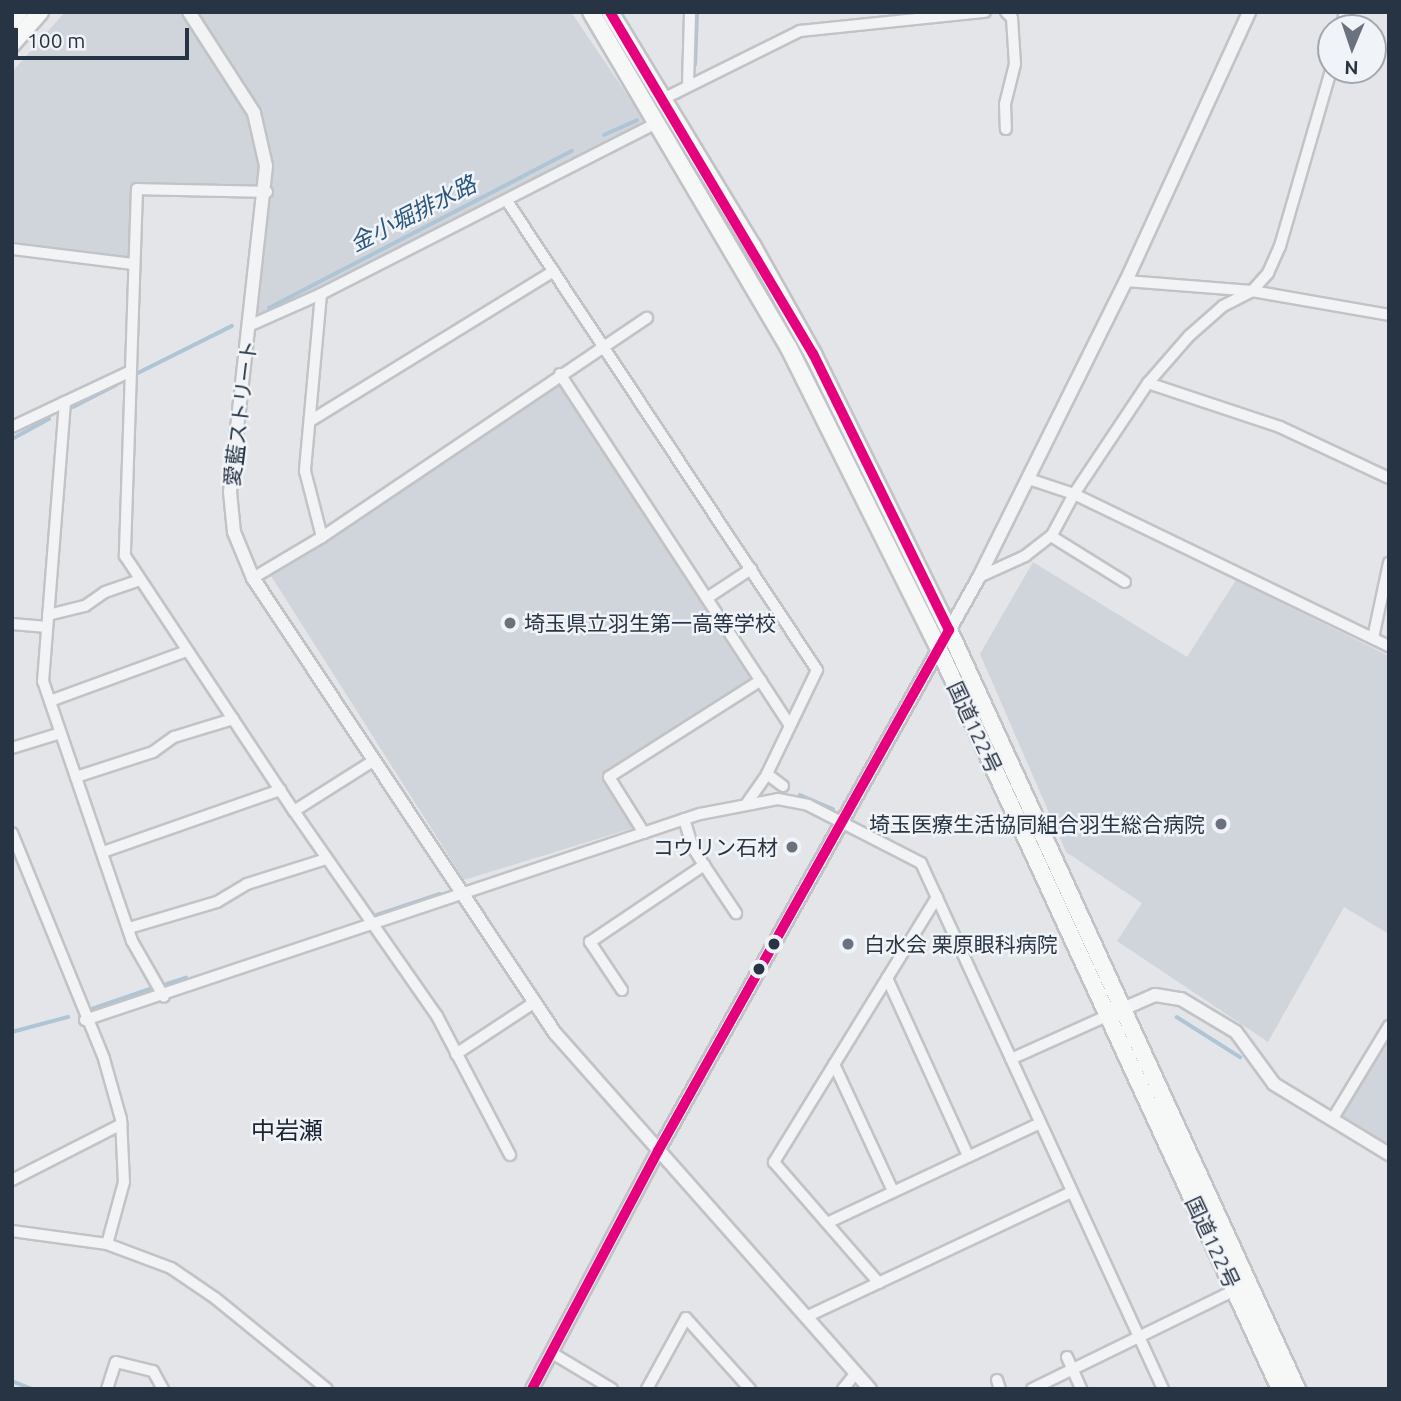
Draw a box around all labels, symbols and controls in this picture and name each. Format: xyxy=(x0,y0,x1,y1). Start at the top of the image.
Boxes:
scale bar xyxy=(18,14,192,58)
north arrow xyxy=(1317,14,1387,84)
text: 100 m xyxy=(27,28,85,52)
text: N xyxy=(1344,57,1359,79)
water label: 金小堀排水路 xyxy=(345,170,481,258)
street label: 愛藍ストリート xyxy=(219,339,261,487)
place label: 埼玉県立羽生第一高等学校 xyxy=(524,610,776,636)
marker: 埼玉県立羽生第一高等学校 xyxy=(502,615,518,631)
street label: 国道122号 xyxy=(943,677,1007,777)
place label: 埼玉医療生活協同組合羽生総合病院 xyxy=(869,811,1205,837)
marker: 埼玉医療生活協同組合羽生総合病院 xyxy=(1211,814,1231,834)
place label: コウリン石材 xyxy=(652,834,778,860)
marker: コウリン石材 xyxy=(784,839,800,855)
place label: 白水会 栗原眼科病院 xyxy=(864,931,1058,957)
marker: 白水会 栗原眼科病院 xyxy=(838,934,858,954)
unlabelled marker xyxy=(767,937,781,951)
unlabelled marker xyxy=(752,962,766,976)
district label: 中岩瀬 xyxy=(251,1117,323,1145)
street label: 国道122号 xyxy=(1181,1192,1245,1292)

